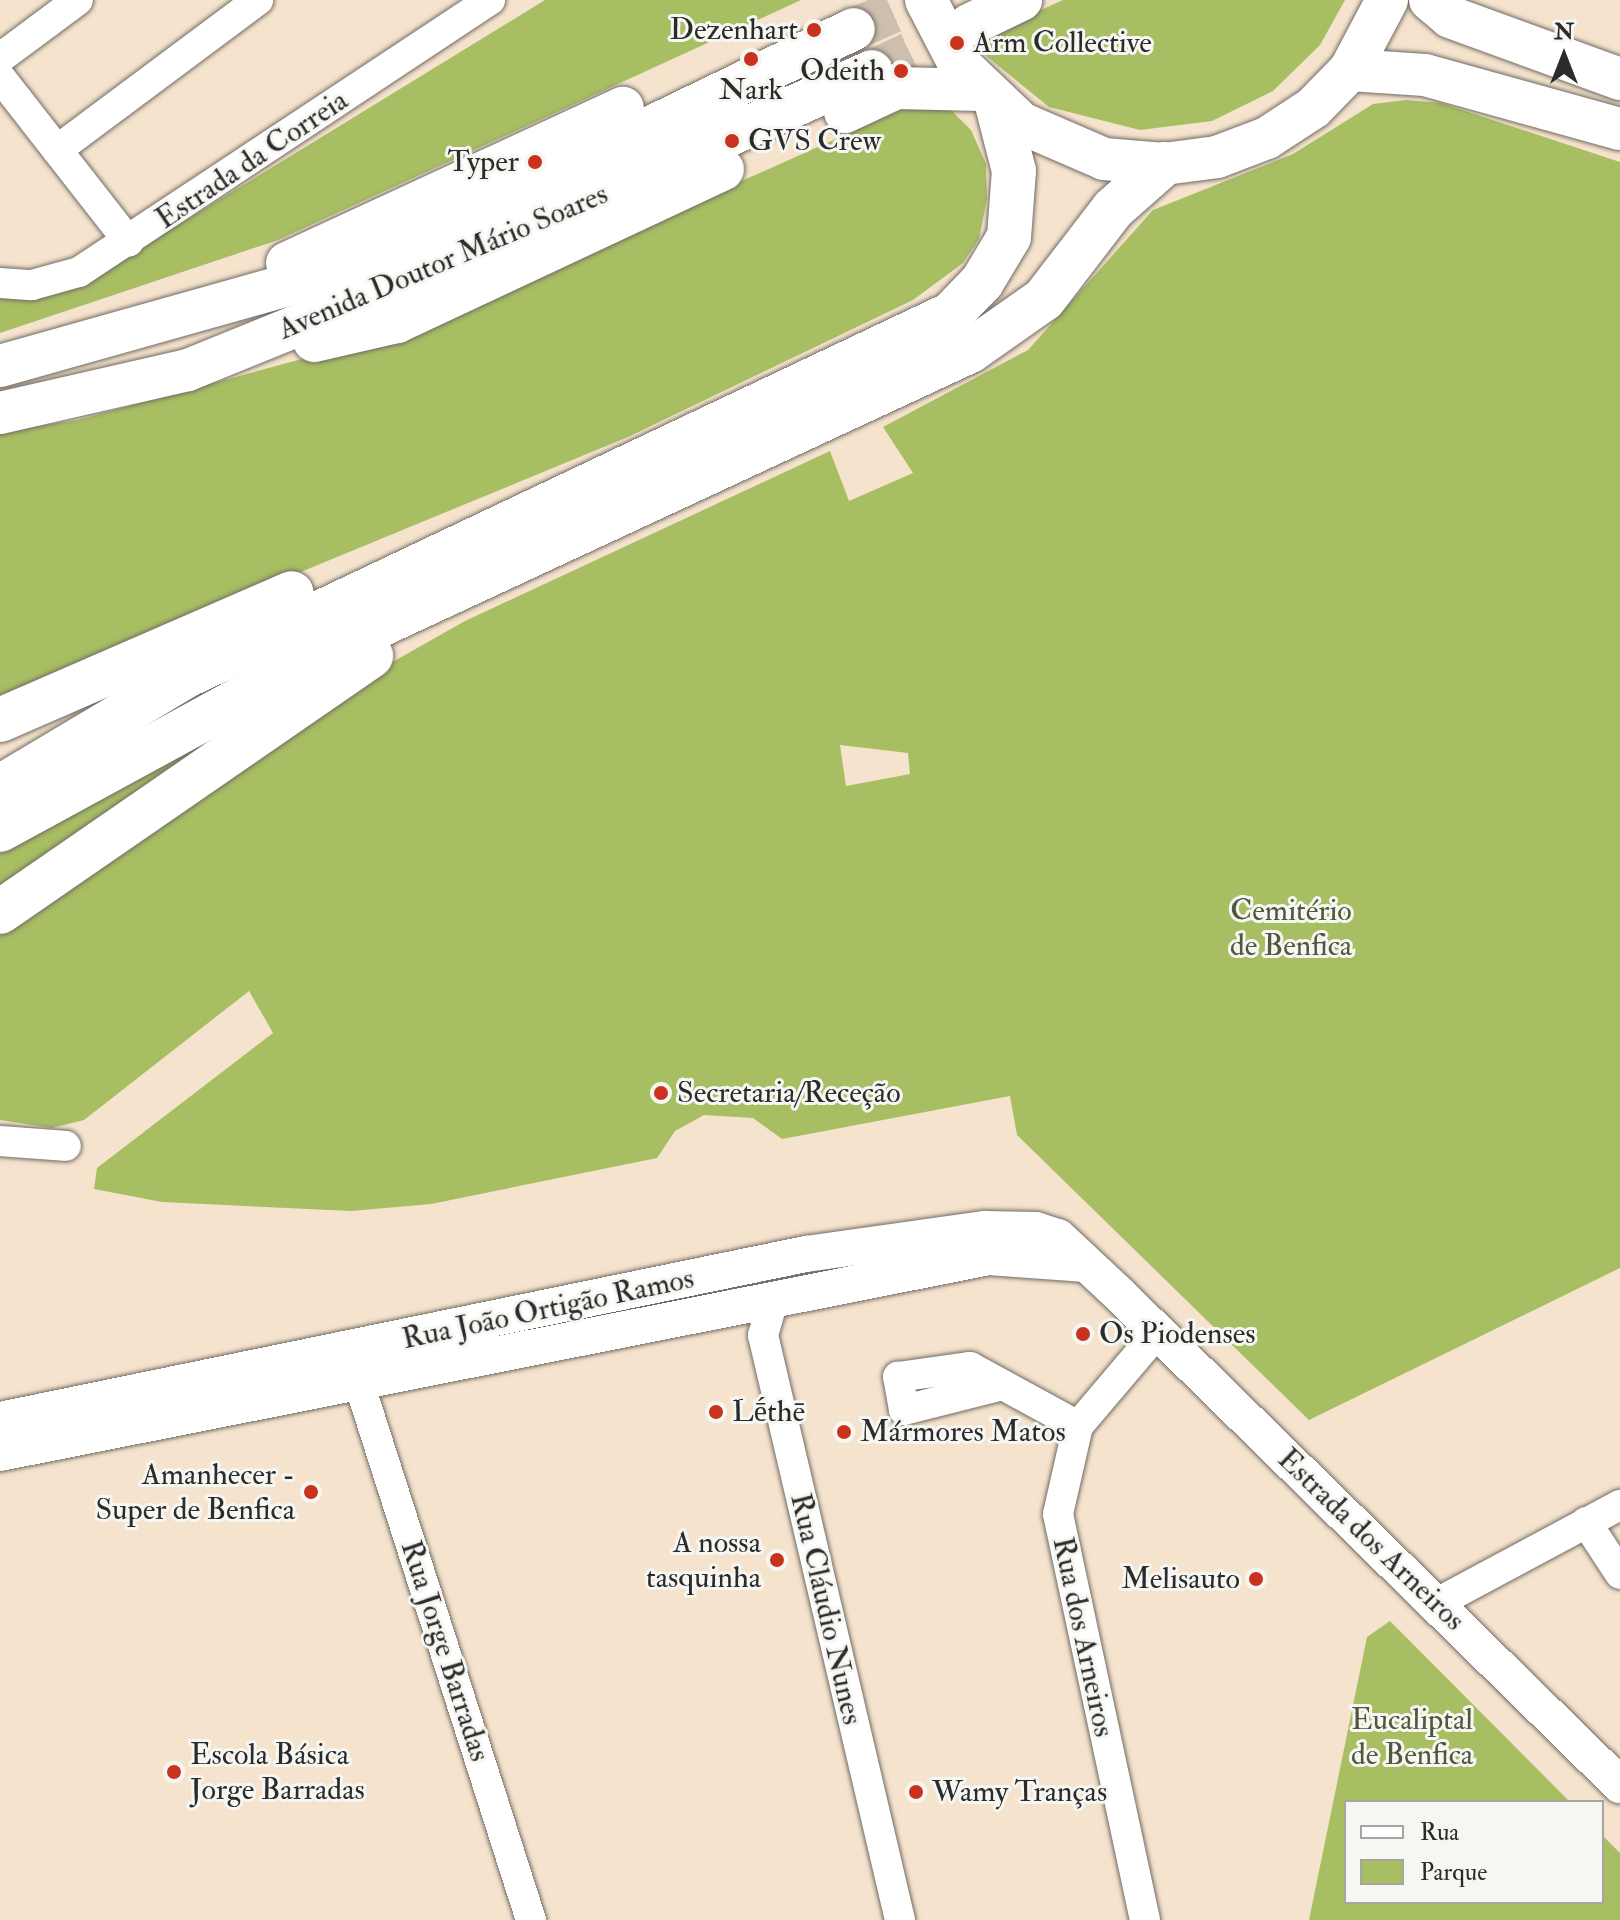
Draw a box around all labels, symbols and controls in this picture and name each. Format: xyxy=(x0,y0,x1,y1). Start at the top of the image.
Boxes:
place label: Dezenhart xyxy=(670,12,798,48)
north arrow xyxy=(1524,16,1604,96)
text: N xyxy=(1554,18,1574,46)
marker: Dezenhart xyxy=(805,21,823,39)
place label: Arm Collective xyxy=(973,25,1152,61)
marker: Arm Collective xyxy=(948,34,966,52)
marker: Nark xyxy=(742,50,760,68)
place label: Odeith xyxy=(800,53,885,89)
marker: Odeith xyxy=(892,62,910,80)
place label: Nark xyxy=(719,72,783,108)
street label: Estrada da Correia xyxy=(149,83,355,237)
place label: GVS Crew xyxy=(748,123,881,159)
marker: GVS Crew xyxy=(723,132,741,150)
place label: Typer xyxy=(448,144,519,180)
marker: Typer xyxy=(526,153,544,171)
street label: Avenida Doutor Mário Soares xyxy=(273,176,613,348)
park label: Cemitério de Benfica xyxy=(1230,893,1352,964)
place label: Secretaria/Receção xyxy=(677,1075,901,1111)
marker: Secretaria/Receção xyxy=(652,1084,670,1102)
street label: Rua João Ortigão Ramos xyxy=(399,1260,697,1358)
place label: Os Piodenses xyxy=(1099,1316,1256,1352)
marker: Os Piodenses xyxy=(1074,1325,1092,1343)
place label: Lḗthē xyxy=(732,1394,805,1430)
marker: Lḗthē xyxy=(707,1403,725,1421)
place label: Mármores Matos xyxy=(860,1414,1066,1450)
marker: Mármores Matos xyxy=(835,1423,853,1441)
street label: Estrada dos Arneiros xyxy=(1270,1441,1472,1639)
place label: Amanhecer - Super de Benfica xyxy=(96,1457,295,1528)
marker: Amanhecer - Super de Benfica xyxy=(302,1483,320,1501)
street label: Rua Cláudio Nunes xyxy=(782,1490,870,1728)
place label: A nossa tasquinha xyxy=(646,1525,761,1596)
street label: Rua dos Arneiros xyxy=(1044,1534,1122,1740)
street label: Rua Jorge Barradas xyxy=(392,1536,498,1766)
marker: A nossa tasquinha xyxy=(768,1551,786,1569)
place label: Melisauto xyxy=(1121,1561,1240,1597)
marker: Melisauto xyxy=(1247,1570,1265,1588)
park label: Eucaliptal de Benfica xyxy=(1351,1702,1473,1772)
place label: Escola Básica Jorge Barradas xyxy=(190,1737,365,1808)
marker: Escola Básica Jorge Barradas xyxy=(165,1763,183,1781)
place label: Wamy Tranças xyxy=(932,1774,1107,1810)
marker: Wamy Tranças xyxy=(907,1783,925,1801)
legend xyxy=(1344,1800,1604,1904)
text: Rua xyxy=(1420,1817,1459,1848)
text: Parque xyxy=(1420,1857,1487,1888)

